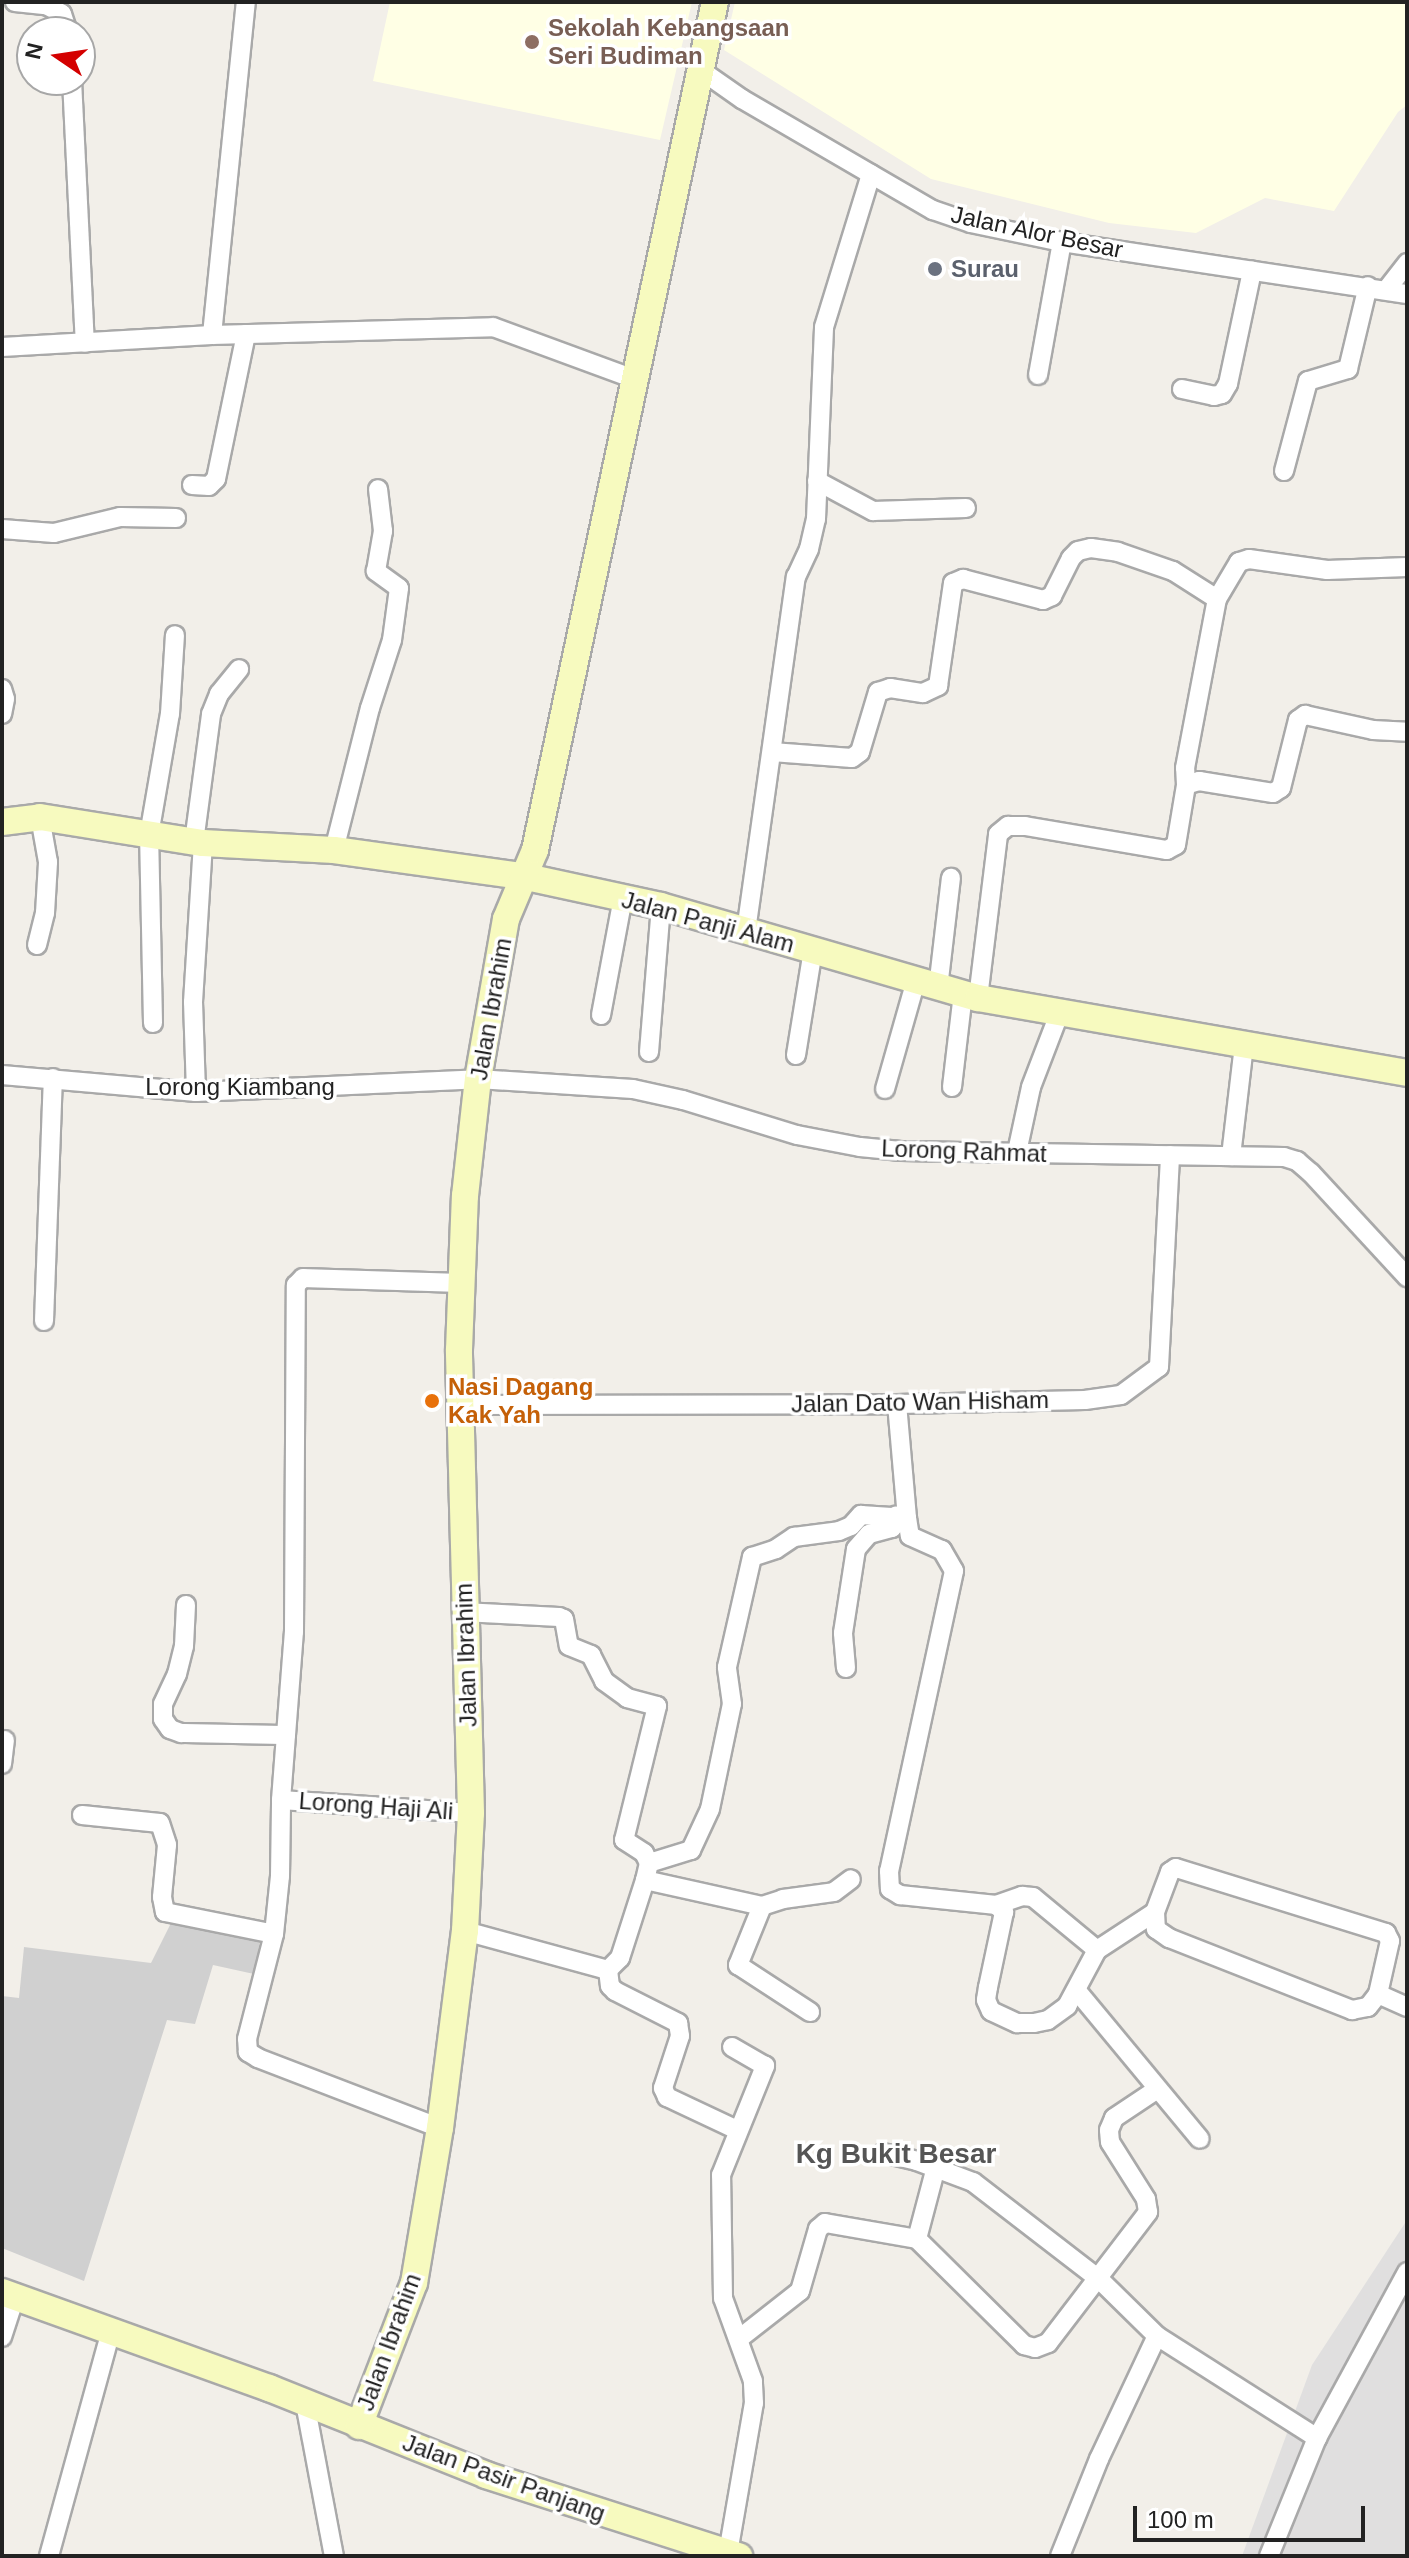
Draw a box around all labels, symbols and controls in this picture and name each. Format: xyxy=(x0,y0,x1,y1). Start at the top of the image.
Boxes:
place label: Sekolah Kebangsaan Seri Budiman xyxy=(548,14,789,70)
north arrow xyxy=(16,16,96,96)
marker: Sekolah Kebangsaan Seri Budiman xyxy=(523,33,541,51)
text: N xyxy=(20,40,48,61)
street label: Jalan Alor Besar xyxy=(948,200,1126,264)
place label: Surau xyxy=(951,255,1019,283)
marker: Surau xyxy=(926,260,944,278)
street label: Jalan Panji Alam xyxy=(618,885,798,959)
street label: Jalan Ibrahim xyxy=(464,936,518,1082)
street label: Lorong Kiambang xyxy=(145,1073,335,1101)
street label: Lorong Rahmat xyxy=(881,1134,1047,1168)
place label: Nasi Dagang Kak Yah xyxy=(448,1373,593,1429)
street label: Jalan Dato Wan Hisham xyxy=(791,1385,1049,1419)
marker: Nasi Dagang Kak Yah xyxy=(423,1392,441,1410)
street label: Jalan Ibrahim xyxy=(449,1583,483,1727)
street label: Lorong Haji Ali xyxy=(297,1786,455,1826)
district label: Kg Bukit Besar xyxy=(796,2137,996,2171)
street label: Jalan Ibrahim xyxy=(351,2269,427,2415)
street label: Jalan Pasir Panjang xyxy=(399,2428,609,2528)
scale bar xyxy=(1137,2490,1369,2540)
text: 100 m xyxy=(1147,2506,1214,2533)

